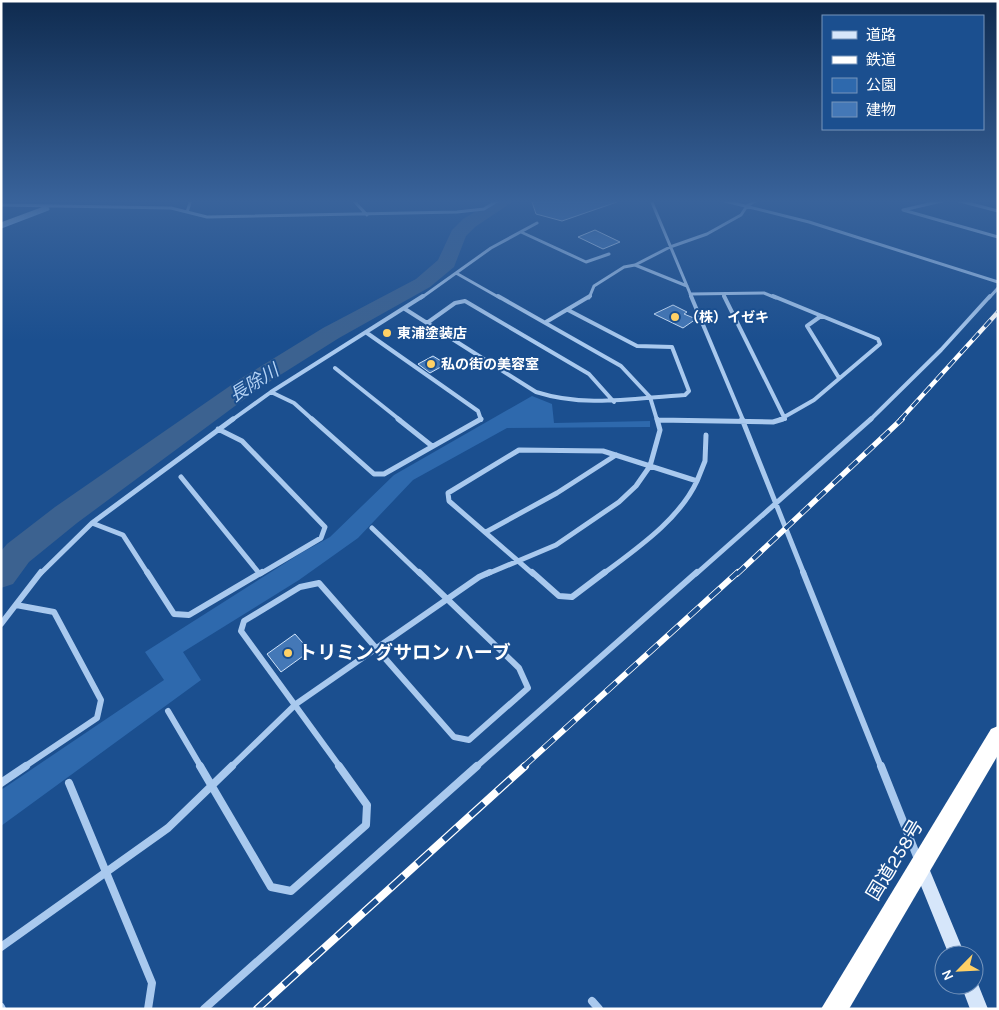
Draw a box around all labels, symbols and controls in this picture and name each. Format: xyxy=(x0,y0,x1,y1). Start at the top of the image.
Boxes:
legend xyxy=(822,15,984,130)
text: 道路 xyxy=(866,26,896,44)
text: 鉄道 xyxy=(866,51,896,69)
text: 公園 xyxy=(866,76,896,94)
text: 建物 xyxy=(866,101,896,119)
place label: （株）イゼキ xyxy=(685,309,769,326)
marker: （株）イゼキ xyxy=(669,311,681,323)
place label: 東浦塗装店 xyxy=(397,325,467,342)
marker: 東浦塗装店 xyxy=(381,327,393,339)
place label: 私の街の美容室 xyxy=(441,356,539,373)
water label: 長除川 xyxy=(225,358,284,407)
marker: 私の街の美容室 xyxy=(425,358,437,370)
place label: トリミングサロン ハーブ xyxy=(298,642,511,664)
marker: トリミングサロン ハーブ xyxy=(282,647,294,659)
street label: 国道258号 xyxy=(862,816,928,904)
north arrow xyxy=(934,945,984,995)
text: N xyxy=(938,967,957,983)

